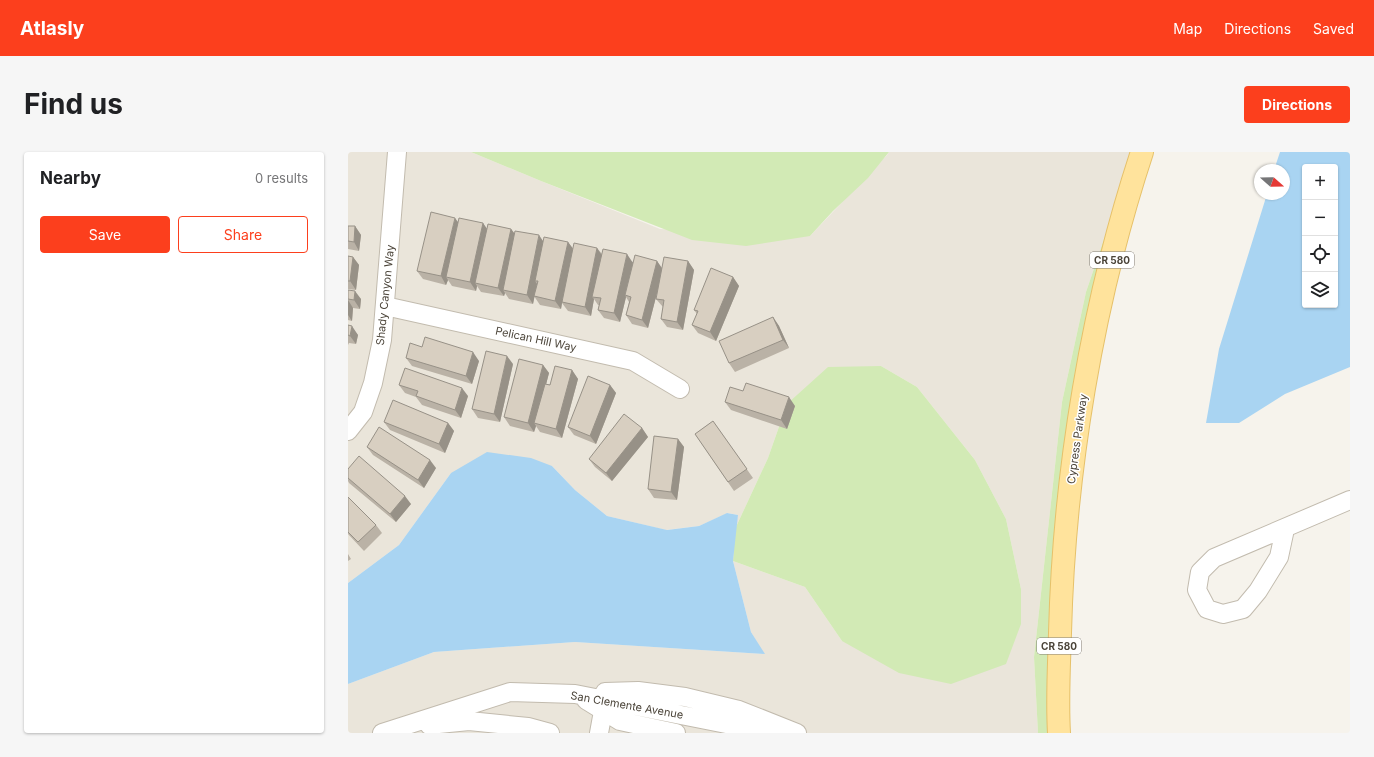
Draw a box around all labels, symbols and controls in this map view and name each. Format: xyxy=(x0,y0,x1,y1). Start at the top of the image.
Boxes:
text: Atlasly xyxy=(20,17,84,40)
text: Map xyxy=(1173,20,1202,37)
text: Directions xyxy=(1224,20,1291,37)
text: Saved xyxy=(1313,20,1354,37)
button: Directions xyxy=(1244,86,1350,123)
text: Find us xyxy=(24,87,123,121)
north arrow xyxy=(1254,164,1290,200)
map controls xyxy=(1302,164,1338,308)
button: + xyxy=(1302,164,1338,200)
text: Nearby xyxy=(40,168,101,188)
text: 0 results xyxy=(255,170,308,186)
button: − xyxy=(1302,200,1338,236)
button: Save xyxy=(40,216,170,253)
button: Share xyxy=(178,216,308,253)
button: locate xyxy=(1302,236,1338,272)
street label: Shady Canyon Way xyxy=(373,244,397,346)
road number: CR 580 xyxy=(1090,252,1134,268)
button: layers xyxy=(1302,272,1338,308)
street label: Pelican Hill Way xyxy=(494,324,578,354)
street label: Cypress Parkway xyxy=(1064,393,1090,485)
road number: CR 580 xyxy=(1037,638,1081,654)
street label: San Clemente Avenue xyxy=(570,688,684,722)

